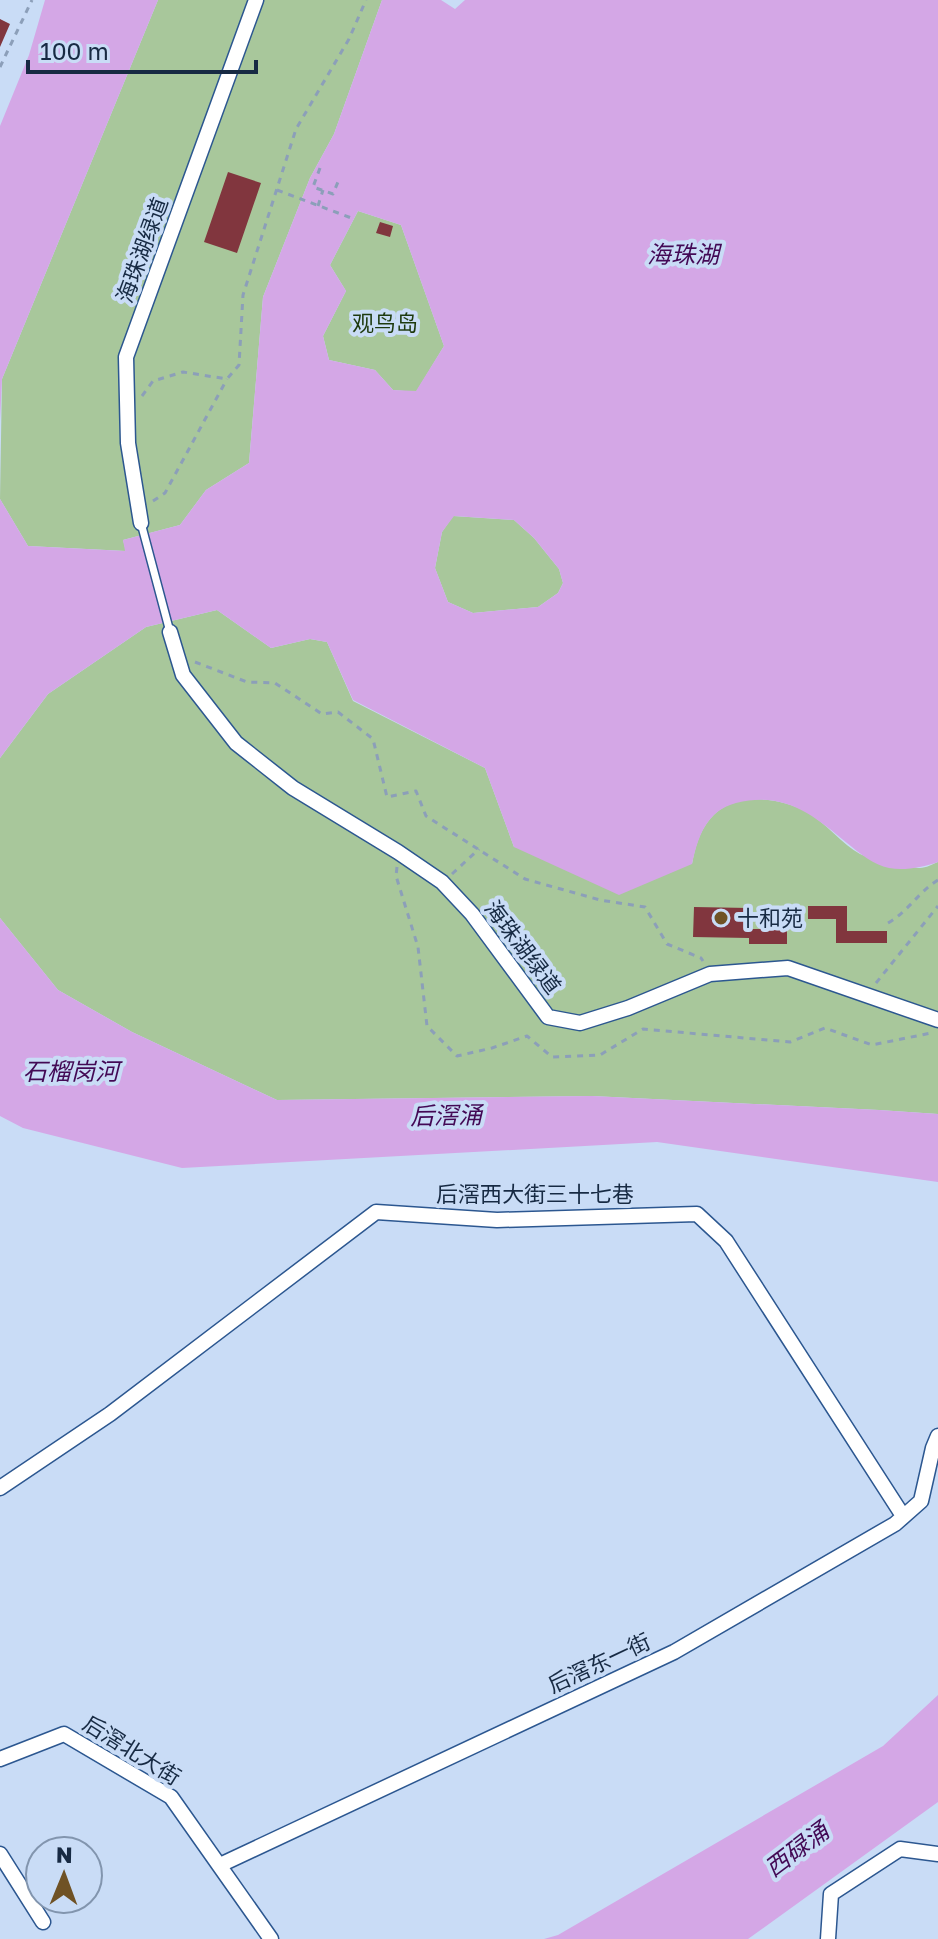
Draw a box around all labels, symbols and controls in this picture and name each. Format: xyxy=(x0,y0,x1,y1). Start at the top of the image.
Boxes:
scale bar xyxy=(28,24,256,74)
text: 100 m xyxy=(40,36,109,65)
street label: 海珠湖绿道 xyxy=(110,194,173,306)
water label: 海珠湖 xyxy=(647,239,723,268)
park label: 观鸟岛 xyxy=(352,309,418,336)
street label: 海珠湖绿道 xyxy=(480,895,567,999)
place label: 十和苑 xyxy=(737,904,803,931)
marker: 十和苑 xyxy=(712,909,730,927)
water label: 石榴岗河 xyxy=(23,1056,123,1085)
water label: 后滘涌 xyxy=(410,1099,485,1130)
street label: 后滘西大街三十七巷 xyxy=(436,1180,634,1207)
street label: 后滘东一街 xyxy=(543,1627,654,1698)
street label: 后滘北大街 xyxy=(78,1709,186,1790)
water label: 西碌涌 xyxy=(759,1814,836,1882)
north arrow xyxy=(24,1835,104,1915)
text: N xyxy=(56,1841,73,1868)

